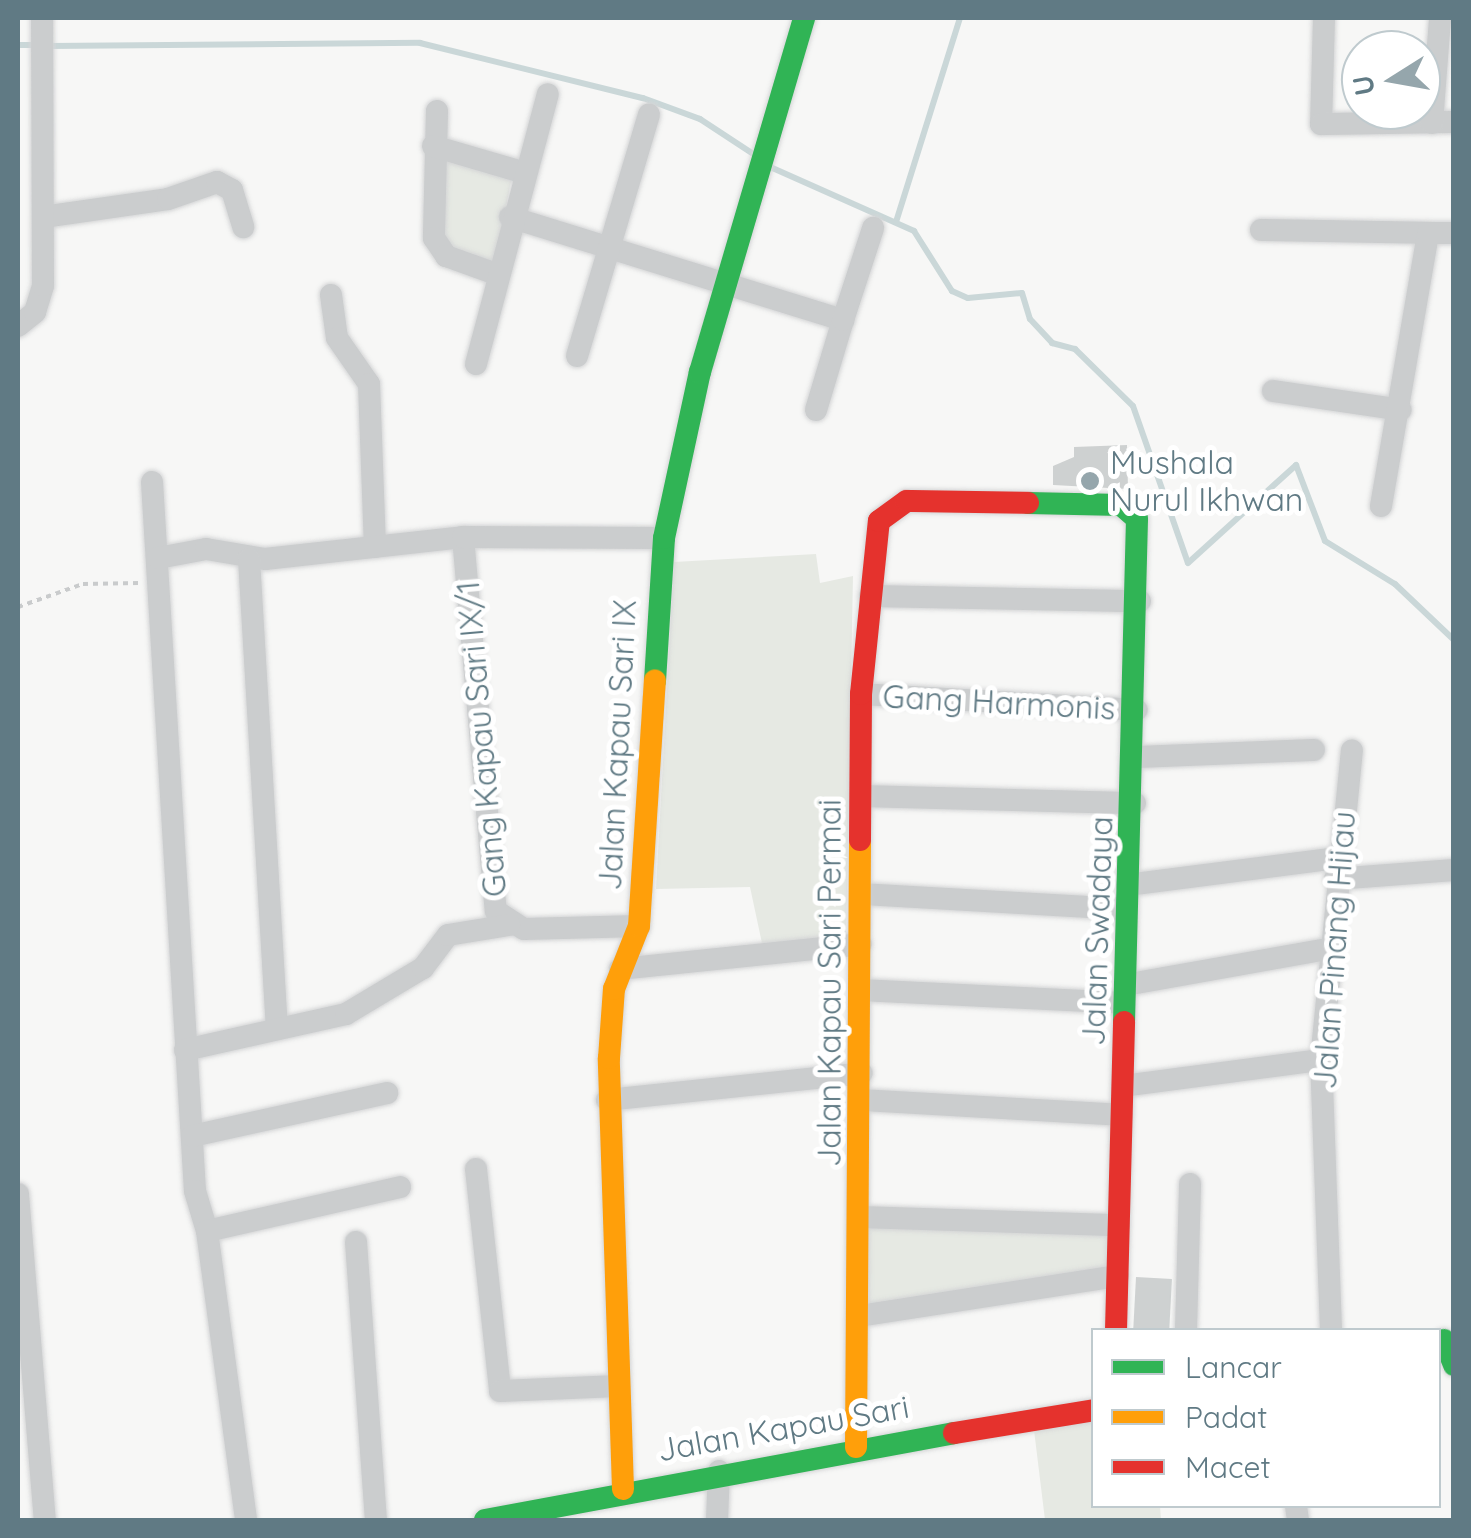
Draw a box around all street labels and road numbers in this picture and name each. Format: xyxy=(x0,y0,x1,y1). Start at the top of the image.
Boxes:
street label: Gang Kapau Sari IX/1 xyxy=(448,579,514,899)
street label: Jalan Kapau Sari IX xyxy=(590,599,644,891)
street label: Gang Harmonis xyxy=(882,677,1116,727)
street label: Jalan Kapau Sari Permai xyxy=(810,799,848,1167)
street label: Jalan Pinang Hijau xyxy=(1305,810,1363,1090)
street label: Jalan Swadaya xyxy=(1074,816,1120,1046)
street label: Jalan Kapau Sari xyxy=(654,1387,912,1469)

